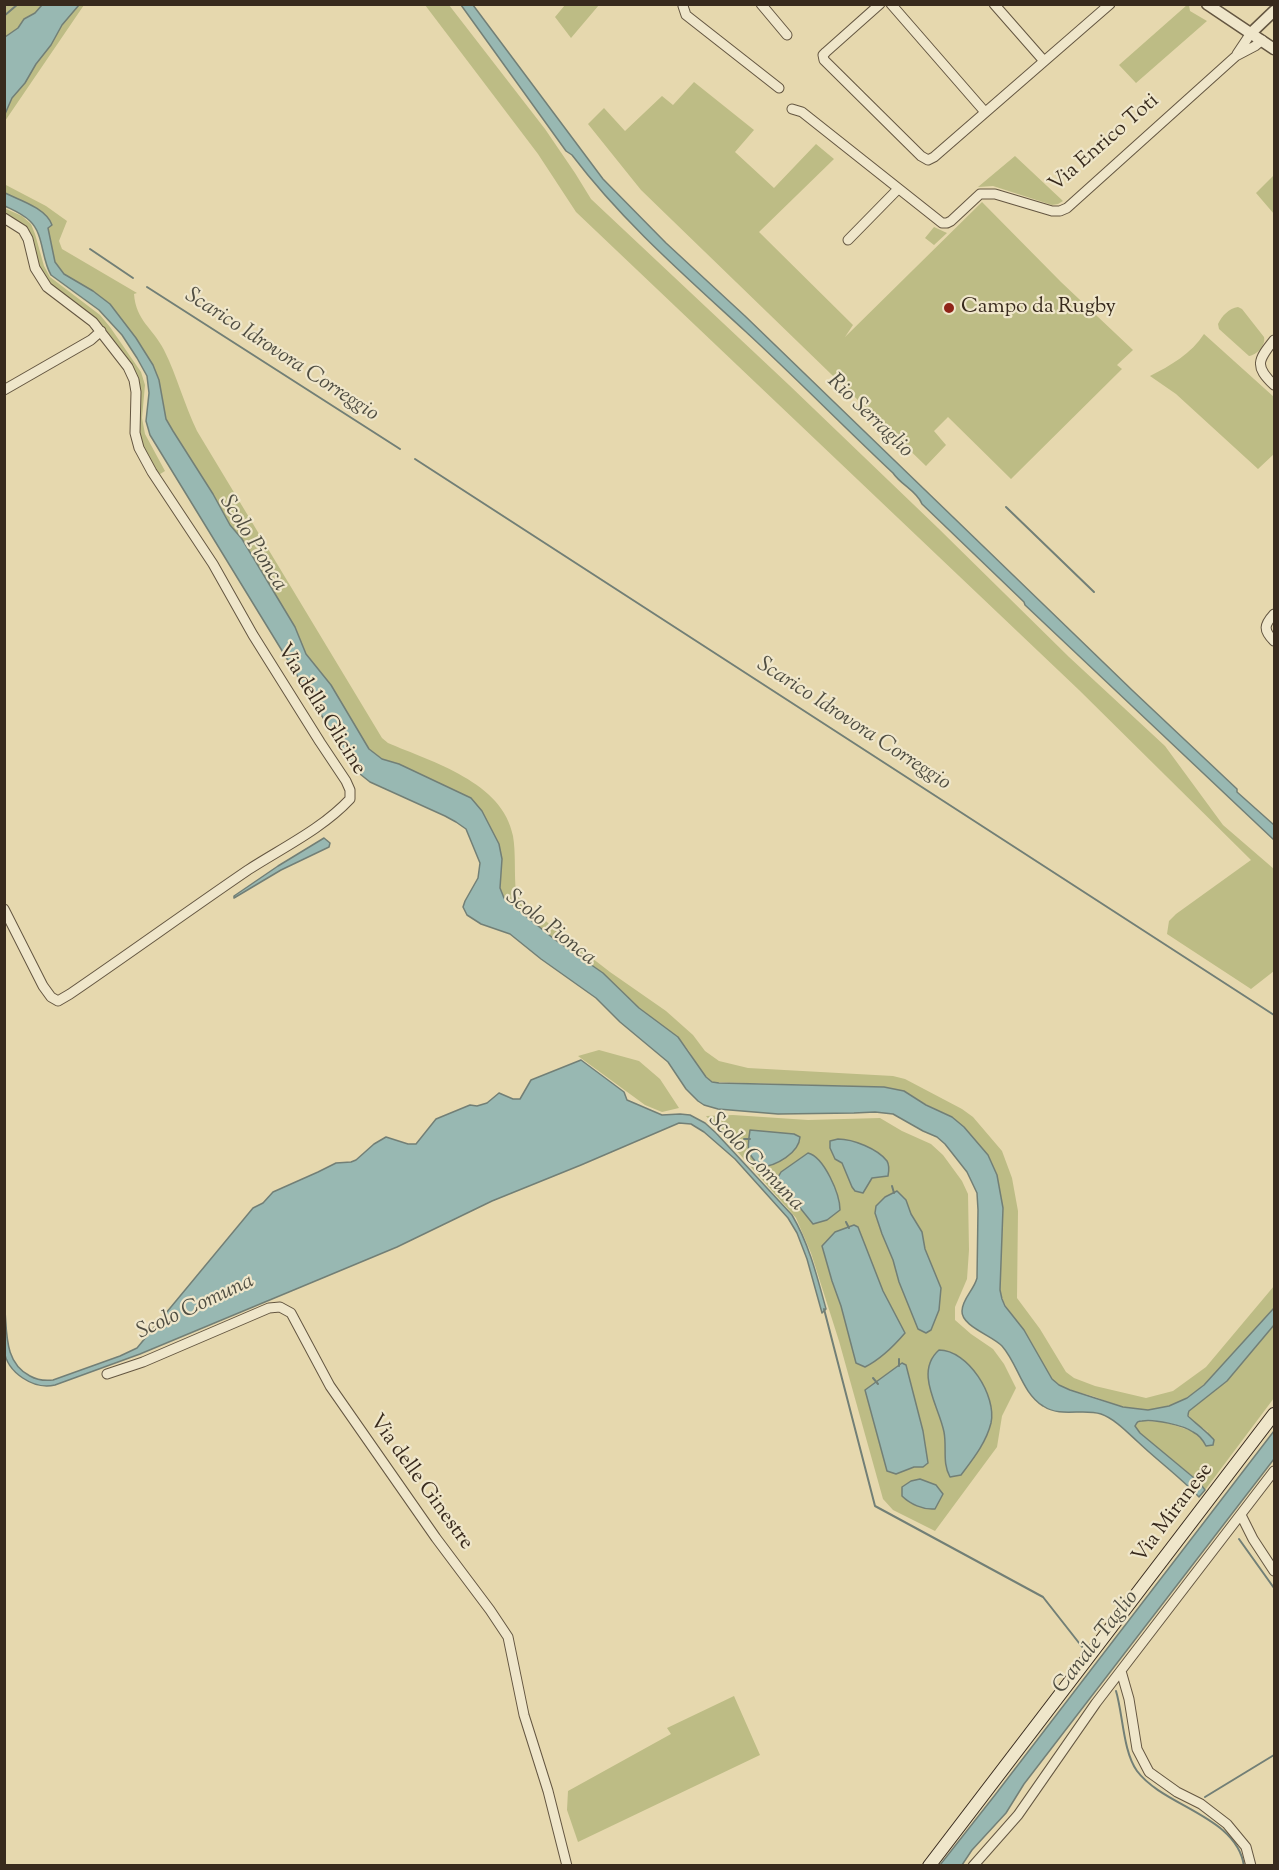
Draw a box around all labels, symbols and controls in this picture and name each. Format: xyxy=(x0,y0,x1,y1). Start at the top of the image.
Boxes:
street label: Via Enrico Toti xyxy=(1045,89,1165,199)
water label: Scarico Idrovora Correggio xyxy=(179,283,383,429)
place label: Campo da Rugby xyxy=(961,295,1116,321)
marker: Campo da Rugby xyxy=(942,301,956,315)
water label: Rio Serraglio xyxy=(820,369,918,465)
water label: Scolo Pionca xyxy=(212,491,292,597)
street label: Via della Glicine xyxy=(270,640,370,780)
water label: Scarico Idrovora Correggio xyxy=(751,652,955,798)
water label: Scolo Pionca xyxy=(499,885,601,973)
water label: Scolo Comuna xyxy=(702,1108,808,1218)
water label: Scolo Comuna xyxy=(133,1269,259,1347)
street label: Via delle Ginestre xyxy=(362,1410,478,1556)
street label: Via Miranese xyxy=(1128,1459,1220,1569)
water label: Canale Taglio xyxy=(1048,1586,1146,1700)

